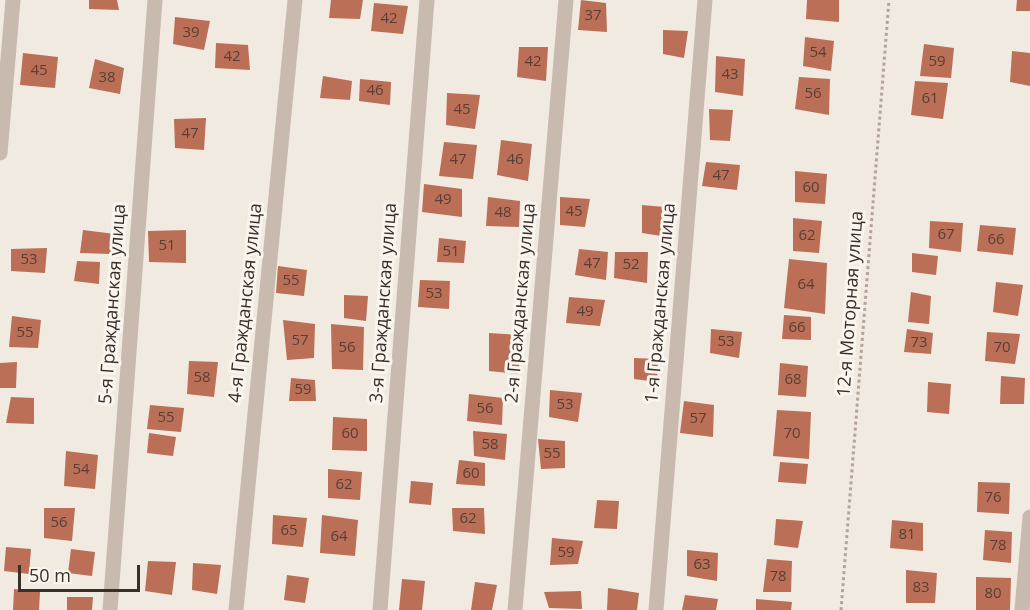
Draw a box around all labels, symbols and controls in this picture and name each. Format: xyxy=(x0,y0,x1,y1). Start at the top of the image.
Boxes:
house number: 37 xyxy=(584,7,602,25)
house number: 42 xyxy=(380,10,398,28)
house number: 39 xyxy=(182,24,200,42)
house number: 54 xyxy=(809,44,827,62)
house number: 42 xyxy=(223,48,241,66)
house number: 42 xyxy=(524,53,542,71)
house number: 59 xyxy=(928,53,946,71)
house number: 45 xyxy=(30,62,48,80)
house number: 43 xyxy=(721,66,739,84)
house number: 38 xyxy=(98,69,116,87)
house number: 46 xyxy=(366,82,384,100)
house number: 56 xyxy=(804,85,822,103)
house number: 61 xyxy=(921,90,939,108)
house number: 45 xyxy=(453,101,471,119)
house number: 47 xyxy=(181,125,199,143)
house number: 47 xyxy=(449,151,467,169)
house number: 46 xyxy=(506,151,524,169)
house number: 47 xyxy=(712,167,730,185)
house number: 60 xyxy=(802,179,820,197)
house number: 49 xyxy=(434,191,452,209)
street label: 4-я Гражданская улица xyxy=(225,202,267,404)
street label: 3-я Гражданская улица xyxy=(366,202,402,404)
street label: 2-я Гражданская улица xyxy=(501,202,541,404)
street label: 1-я Гражданская улица xyxy=(641,202,681,404)
street label: 5-я Гражданская улица xyxy=(95,203,131,405)
house number: 45 xyxy=(565,203,583,221)
house number: 48 xyxy=(494,204,512,222)
street label: 12-я Моторная улица xyxy=(834,210,868,398)
house number: 67 xyxy=(937,226,955,244)
house number: 62 xyxy=(798,227,816,245)
house number: 66 xyxy=(987,231,1005,249)
house number: 51 xyxy=(158,237,176,255)
house number: 51 xyxy=(442,243,460,261)
house number: 53 xyxy=(20,251,38,269)
house number: 47 xyxy=(583,255,601,273)
house number: 52 xyxy=(622,256,640,274)
house number: 55 xyxy=(282,272,300,290)
house number: 64 xyxy=(797,276,815,294)
house number: 53 xyxy=(425,285,443,303)
house number: 49 xyxy=(576,303,594,321)
house number: 66 xyxy=(788,319,806,337)
house number: 55 xyxy=(16,324,34,342)
house number: 57 xyxy=(291,332,309,350)
house number: 53 xyxy=(717,333,735,351)
house number: 73 xyxy=(910,334,928,352)
house number: 56 xyxy=(338,339,356,357)
house number: 70 xyxy=(993,339,1011,357)
house number: 58 xyxy=(193,369,211,387)
house number: 68 xyxy=(784,371,802,389)
house number: 59 xyxy=(294,381,312,399)
house number: 53 xyxy=(556,396,574,414)
house number: 56 xyxy=(476,400,494,418)
house number: 55 xyxy=(157,409,175,427)
house number: 57 xyxy=(689,410,707,428)
house number: 60 xyxy=(341,425,359,443)
house number: 70 xyxy=(783,425,801,443)
house number: 58 xyxy=(481,436,499,454)
house number: 55 xyxy=(543,445,561,463)
house number: 54 xyxy=(72,461,90,479)
house number: 60 xyxy=(462,465,480,483)
house number: 62 xyxy=(335,476,353,494)
house number: 76 xyxy=(984,489,1002,507)
house number: 62 xyxy=(459,510,477,528)
house number: 56 xyxy=(50,514,68,532)
house number: 65 xyxy=(280,522,298,540)
house number: 81 xyxy=(898,526,916,544)
house number: 64 xyxy=(330,528,348,546)
house number: 78 xyxy=(989,537,1007,555)
house number: 59 xyxy=(557,544,575,562)
scale bar xyxy=(21,553,142,591)
house number: 63 xyxy=(693,556,711,574)
text: 50 m xyxy=(29,563,71,587)
house number: 78 xyxy=(769,568,787,586)
house number: 83 xyxy=(912,579,930,597)
house number: 80 xyxy=(984,585,1002,603)

